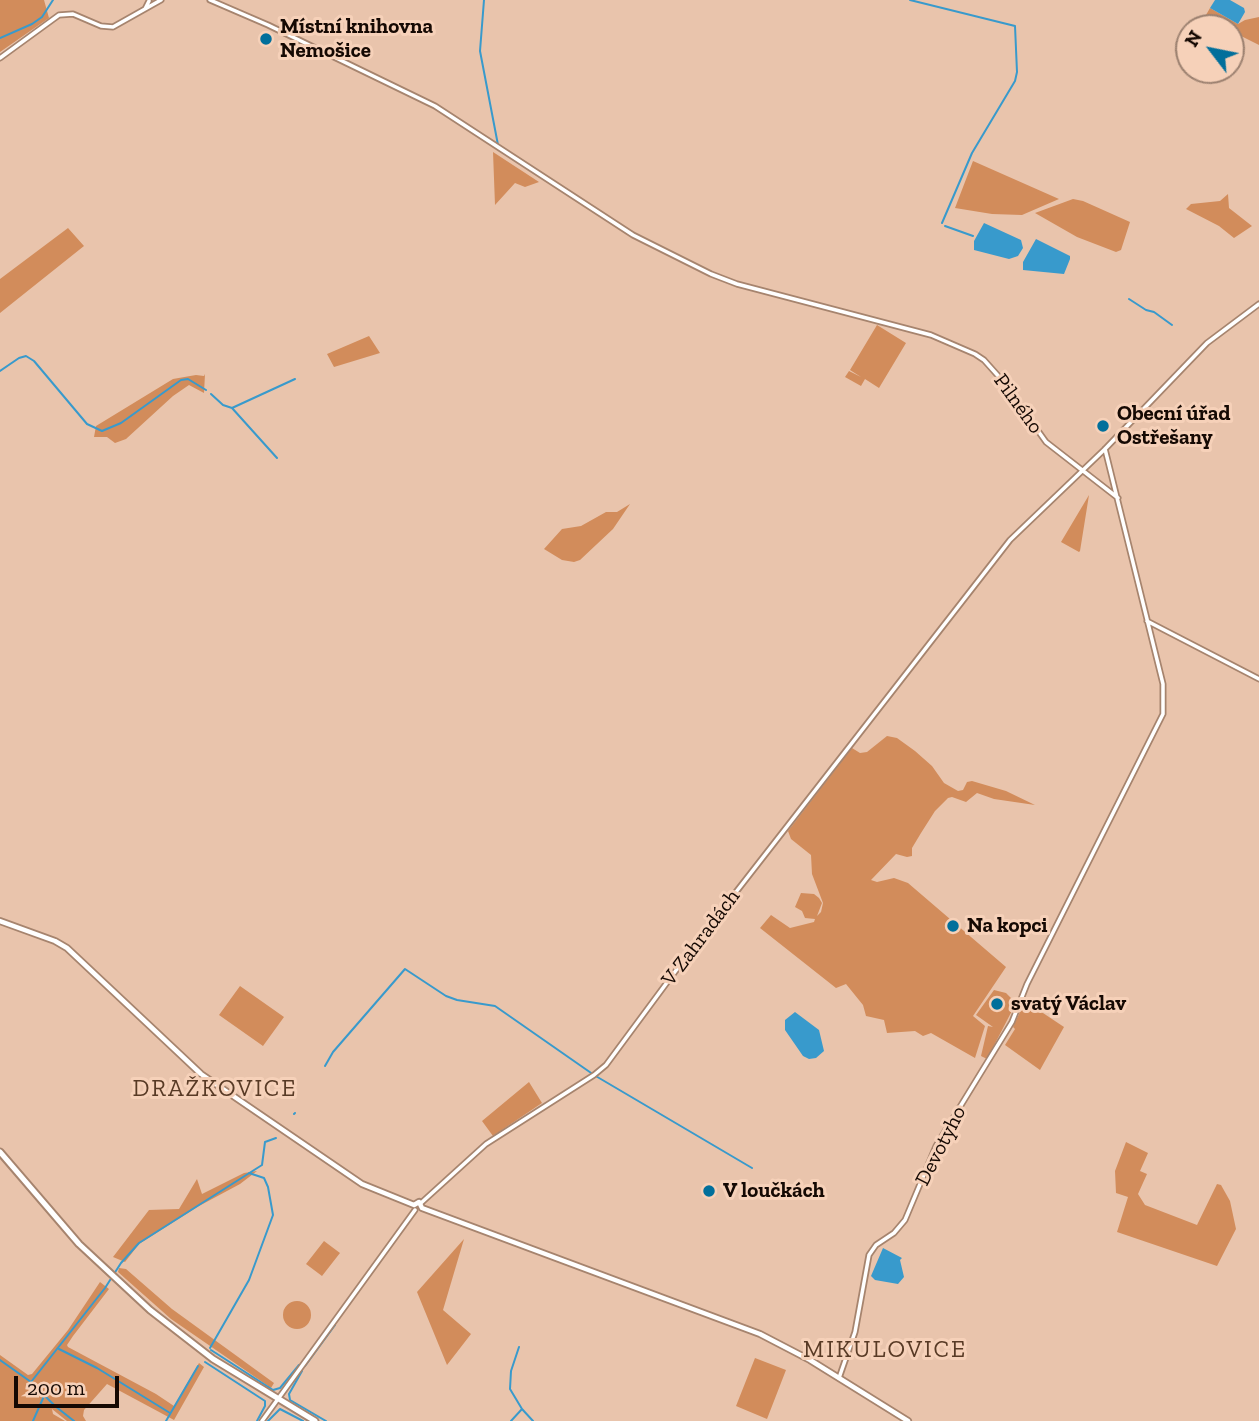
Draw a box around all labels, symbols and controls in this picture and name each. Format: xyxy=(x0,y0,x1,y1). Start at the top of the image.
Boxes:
place label: Místní knihovna Nemošice xyxy=(280,14,433,64)
north arrow xyxy=(1175,14,1245,84)
text: N xyxy=(1180,26,1207,51)
marker: Místní knihovna Nemošice xyxy=(258,31,274,47)
street label: Pilného xyxy=(988,369,1048,439)
place label: Obecní úřad Ostřešany xyxy=(1117,401,1230,451)
marker: Obecní úřad Ostřešany xyxy=(1095,418,1111,434)
street label: V Zahradách xyxy=(656,885,746,991)
place label: Na kopci xyxy=(967,913,1048,939)
marker: Na kopci xyxy=(945,918,961,934)
place label: svatý Václav xyxy=(1011,991,1126,1017)
marker: svatý Václav xyxy=(989,996,1005,1012)
district label: DRAŽKOVICE xyxy=(134,1075,296,1103)
street label: Devotyho xyxy=(910,1102,972,1190)
place label: V loučkách xyxy=(723,1178,825,1204)
marker: V loučkách xyxy=(701,1183,717,1199)
district label: MIKULOVICE xyxy=(804,1336,966,1364)
scale bar xyxy=(18,1362,122,1406)
text: 200 m xyxy=(27,1375,85,1400)

